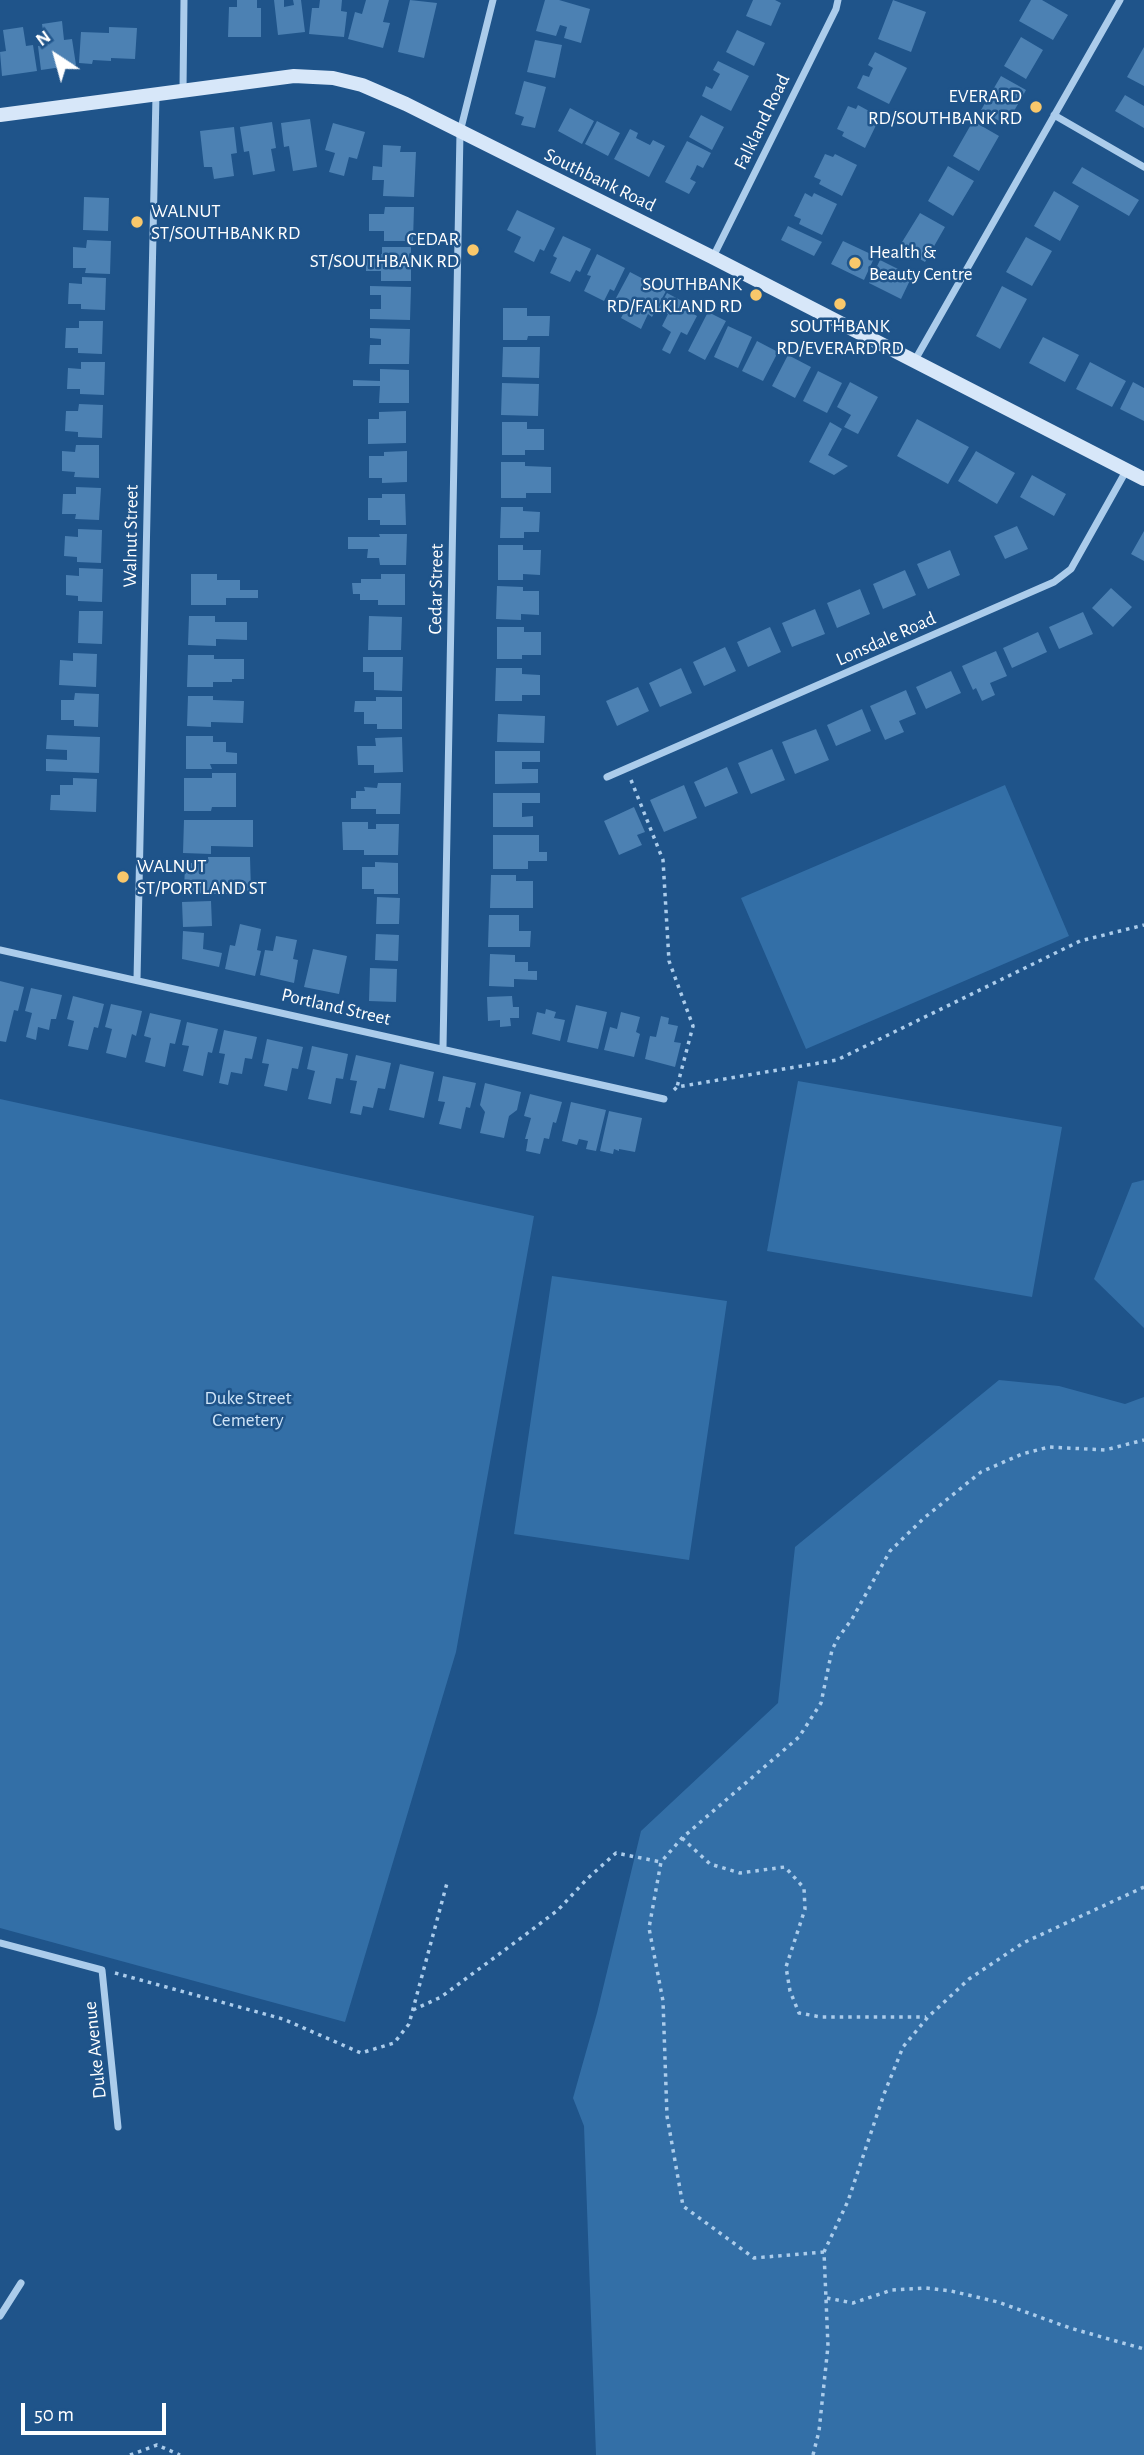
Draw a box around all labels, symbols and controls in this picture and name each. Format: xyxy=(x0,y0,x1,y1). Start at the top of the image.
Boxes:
north arrow xyxy=(21,21,91,91)
text: N xyxy=(32,27,54,50)
street label: Falkland Road xyxy=(729,70,795,174)
place label: EVERARD RD/SOUTHBANK RD xyxy=(868,85,1022,129)
marker: EVERARD RD/SOUTHBANK RD xyxy=(1028,99,1044,115)
street label: Southbank Road xyxy=(540,143,660,217)
place label: WALNUT ST/SOUTHBANK RD xyxy=(151,200,300,244)
marker: WALNUT ST/SOUTHBANK RD xyxy=(129,214,145,230)
place label: CEDAR ST/SOUTHBANK RD xyxy=(310,228,459,272)
place label: Health & Beauty Centre xyxy=(869,241,973,285)
marker: CEDAR ST/SOUTHBANK RD xyxy=(465,242,481,258)
marker: Health & Beauty Centre xyxy=(847,255,863,271)
place label: SOUTHBANK RD/FALKLAND RD xyxy=(607,273,742,317)
marker: SOUTHBANK RD/FALKLAND RD xyxy=(748,287,764,303)
marker: SOUTHBANK RD/EVERARD RD xyxy=(832,296,848,312)
place label: SOUTHBANK RD/EVERARD RD xyxy=(776,315,904,359)
street label: Walnut Street xyxy=(119,484,143,588)
street label: Cedar Street xyxy=(424,543,448,635)
street label: Lonsdale Road xyxy=(833,607,939,671)
place label: WALNUT ST/PORTLAND ST xyxy=(137,855,267,899)
marker: WALNUT ST/PORTLAND ST xyxy=(115,869,131,885)
street label: Portland Street xyxy=(279,983,393,1031)
park label: Duke Street Cemetery xyxy=(205,1387,291,1431)
street label: Duke Avenue xyxy=(79,2000,111,2100)
scale bar xyxy=(24,2388,170,2432)
text: 50 m xyxy=(34,2404,74,2425)

